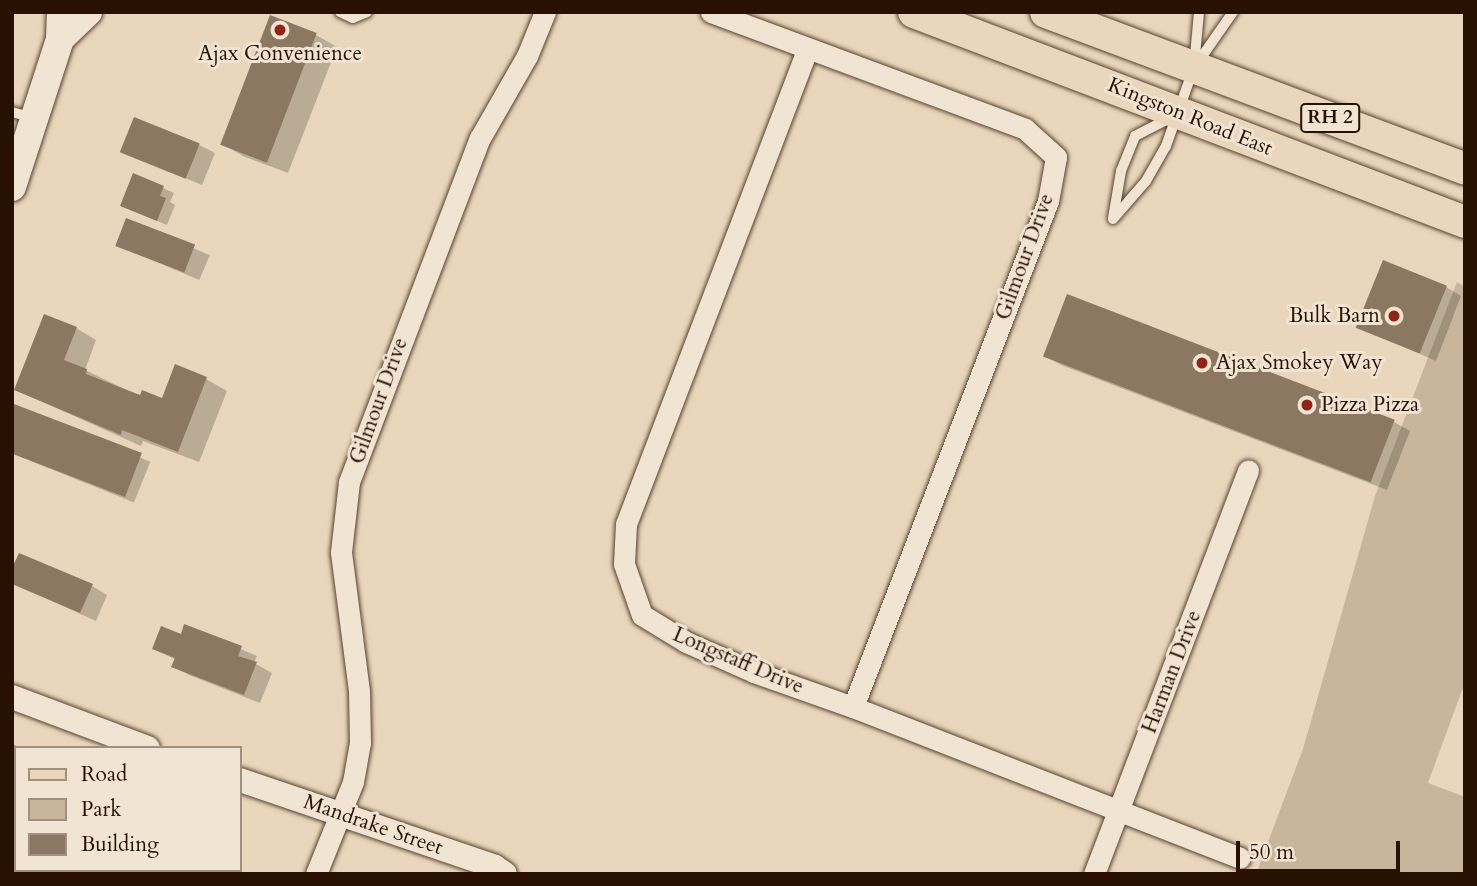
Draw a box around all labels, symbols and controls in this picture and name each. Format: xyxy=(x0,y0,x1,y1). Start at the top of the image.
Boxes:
marker: Ajax Convenience xyxy=(272,22,288,38)
place label: Ajax Convenience xyxy=(198,41,362,67)
street label: Kingston Road East xyxy=(1104,72,1276,162)
road number: RH 2 xyxy=(1298,102,1362,134)
street label: Gilmour Drive xyxy=(990,190,1060,324)
place label: Bulk Barn xyxy=(1289,303,1380,329)
marker: Bulk Barn xyxy=(1386,308,1402,324)
street label: Gilmour Drive xyxy=(344,334,414,468)
place label: Ajax Smokey Way xyxy=(1216,350,1383,376)
marker: Ajax Smokey Way xyxy=(1194,355,1210,371)
place label: Pizza Pizza xyxy=(1321,392,1419,418)
marker: Pizza Pizza xyxy=(1299,397,1315,413)
street label: Harman Drive xyxy=(1137,607,1207,737)
street label: Longstaff Drive xyxy=(669,622,807,700)
legend xyxy=(14,746,242,872)
text: Road xyxy=(81,760,127,789)
street label: Mandrake Street xyxy=(300,789,446,861)
text: Park xyxy=(81,795,121,824)
scale bar xyxy=(1239,826,1404,870)
text: Building xyxy=(81,830,159,859)
text: 50 m xyxy=(1249,838,1294,867)

